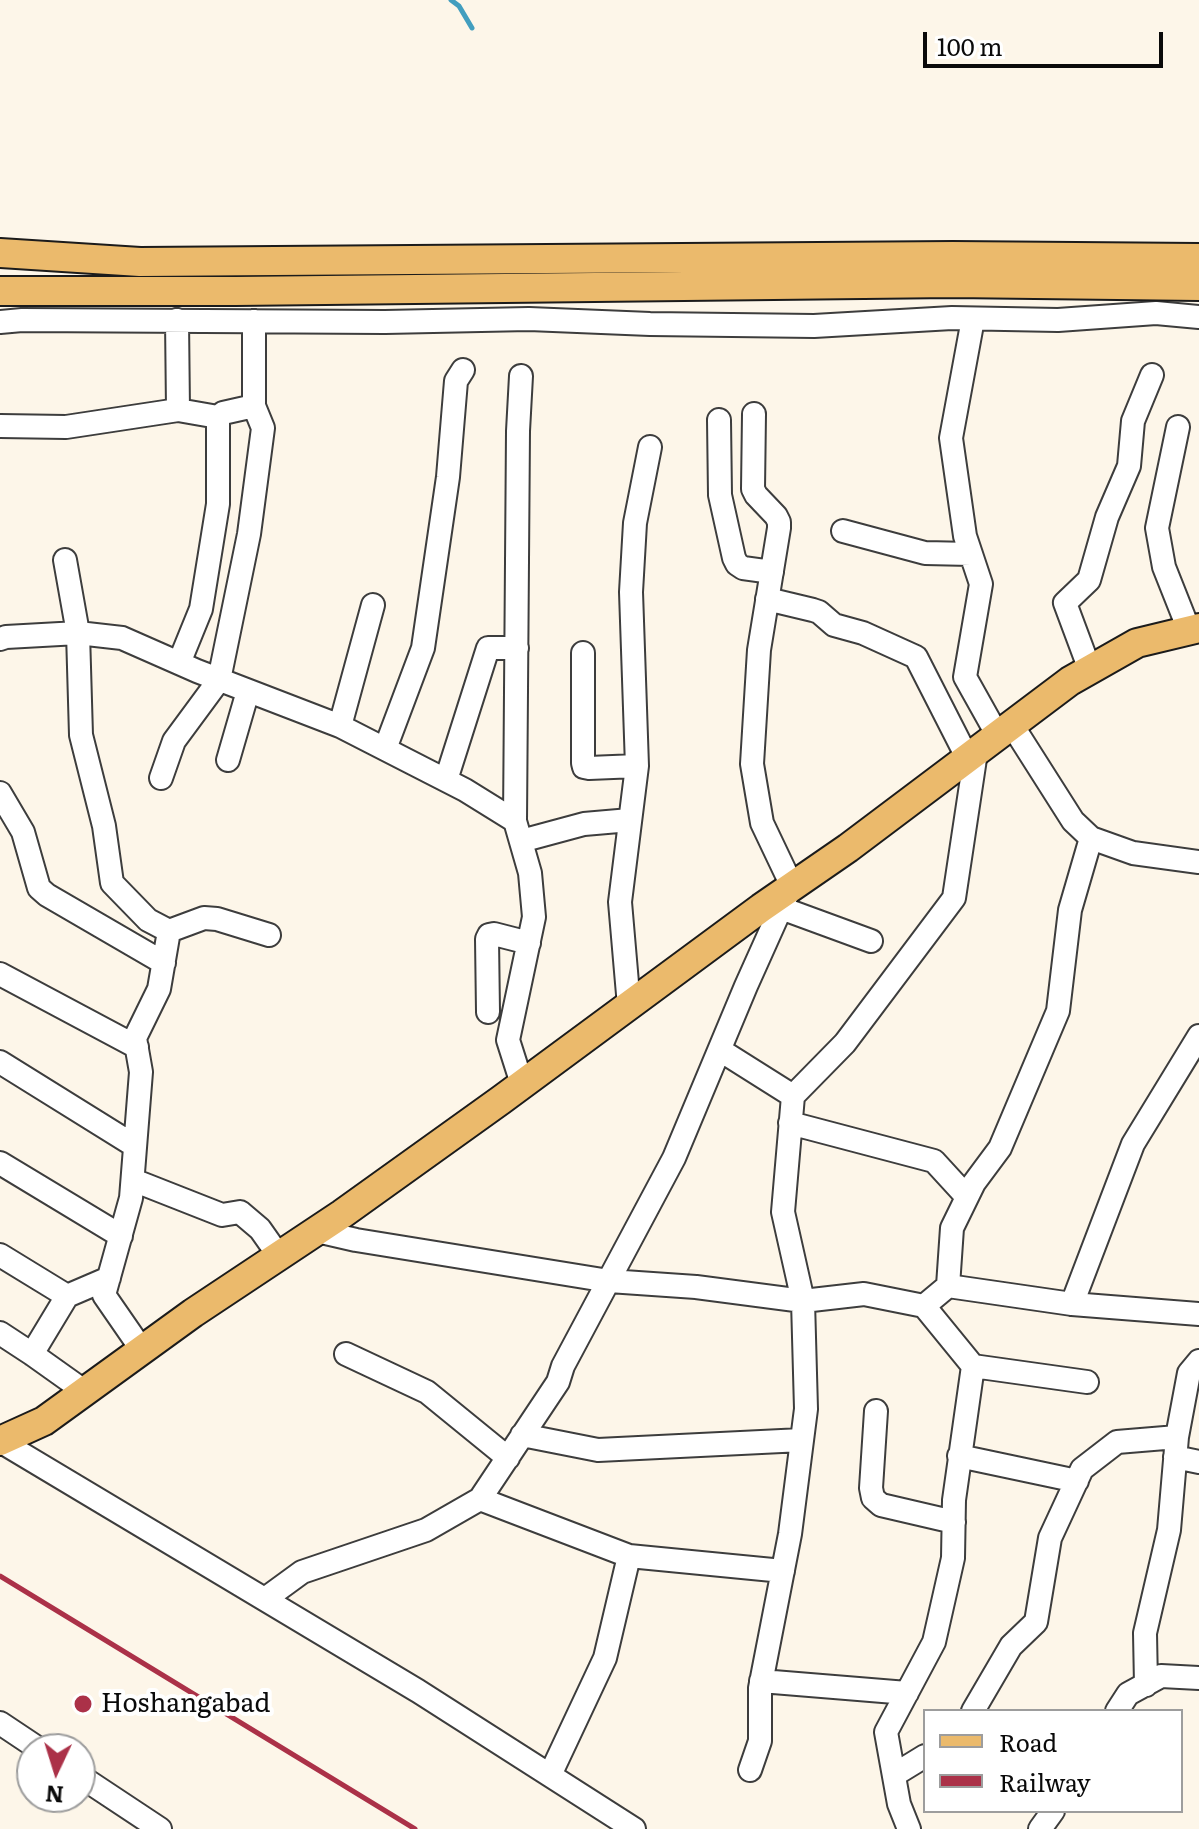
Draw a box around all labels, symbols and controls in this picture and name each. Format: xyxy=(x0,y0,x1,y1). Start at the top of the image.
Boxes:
scale bar xyxy=(927,16,1167,66)
text: 100 m xyxy=(937,28,1003,63)
place label: Hoshangabad xyxy=(101,1688,270,1720)
marker: Hoshangabad xyxy=(72,1693,94,1715)
legend xyxy=(923,1709,1183,1813)
text: Road xyxy=(999,1724,1057,1759)
north arrow xyxy=(16,1733,96,1813)
text: Railway xyxy=(999,1764,1091,1799)
text: N xyxy=(44,1778,65,1813)

